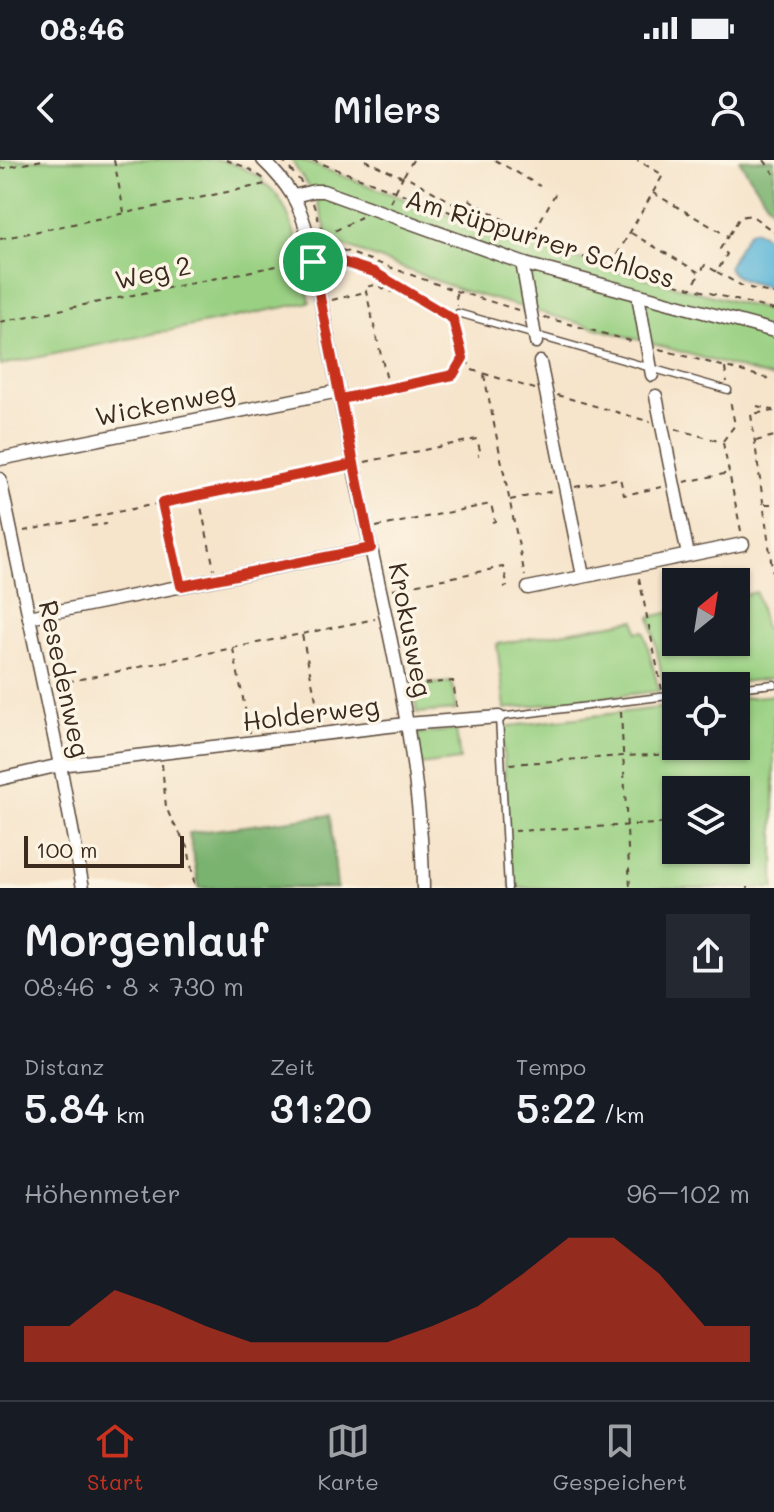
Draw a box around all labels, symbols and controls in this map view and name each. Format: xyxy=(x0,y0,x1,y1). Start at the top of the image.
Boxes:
text: 08:46 xyxy=(40,8,125,48)
text: Milers xyxy=(333,85,441,132)
icon: back xyxy=(24,86,68,130)
icon: person xyxy=(706,86,750,130)
street label: Am Rüppurrer Schloss xyxy=(402,181,679,295)
pin xyxy=(279,228,347,296)
icon: arrive xyxy=(291,240,335,284)
street label: Weg 2 xyxy=(112,247,194,297)
street label: Wickenweg xyxy=(92,373,238,433)
street label: Krokusweg xyxy=(381,560,441,700)
north arrow xyxy=(662,568,750,656)
map controls xyxy=(662,568,750,864)
street label: Resedenweg xyxy=(32,597,98,760)
button: locate xyxy=(662,672,750,760)
street label: Holderweg xyxy=(241,688,381,738)
button: layers xyxy=(662,776,750,864)
scale bar xyxy=(24,832,184,868)
text: 100 m xyxy=(36,835,98,864)
text: Morgenlauf xyxy=(24,910,268,967)
button: share xyxy=(666,914,750,998)
text: 08:46 · 8 × 730 m xyxy=(24,969,244,1003)
text: Distanz xyxy=(24,1052,104,1081)
text: Zeit xyxy=(270,1052,315,1081)
text: Tempo xyxy=(516,1052,586,1081)
text: 5.84 xyxy=(24,1081,109,1133)
text: 31:20 xyxy=(270,1081,372,1133)
text: 5:22 xyxy=(516,1081,597,1133)
text: km xyxy=(109,1100,145,1129)
text: /km xyxy=(597,1100,644,1129)
text: Höhenmeter xyxy=(24,1176,181,1210)
text: 96–102 m xyxy=(626,1176,750,1210)
tab: Start xyxy=(87,1419,143,1496)
tab: Karte xyxy=(317,1419,379,1496)
tab: Gespeichert xyxy=(553,1419,687,1496)

